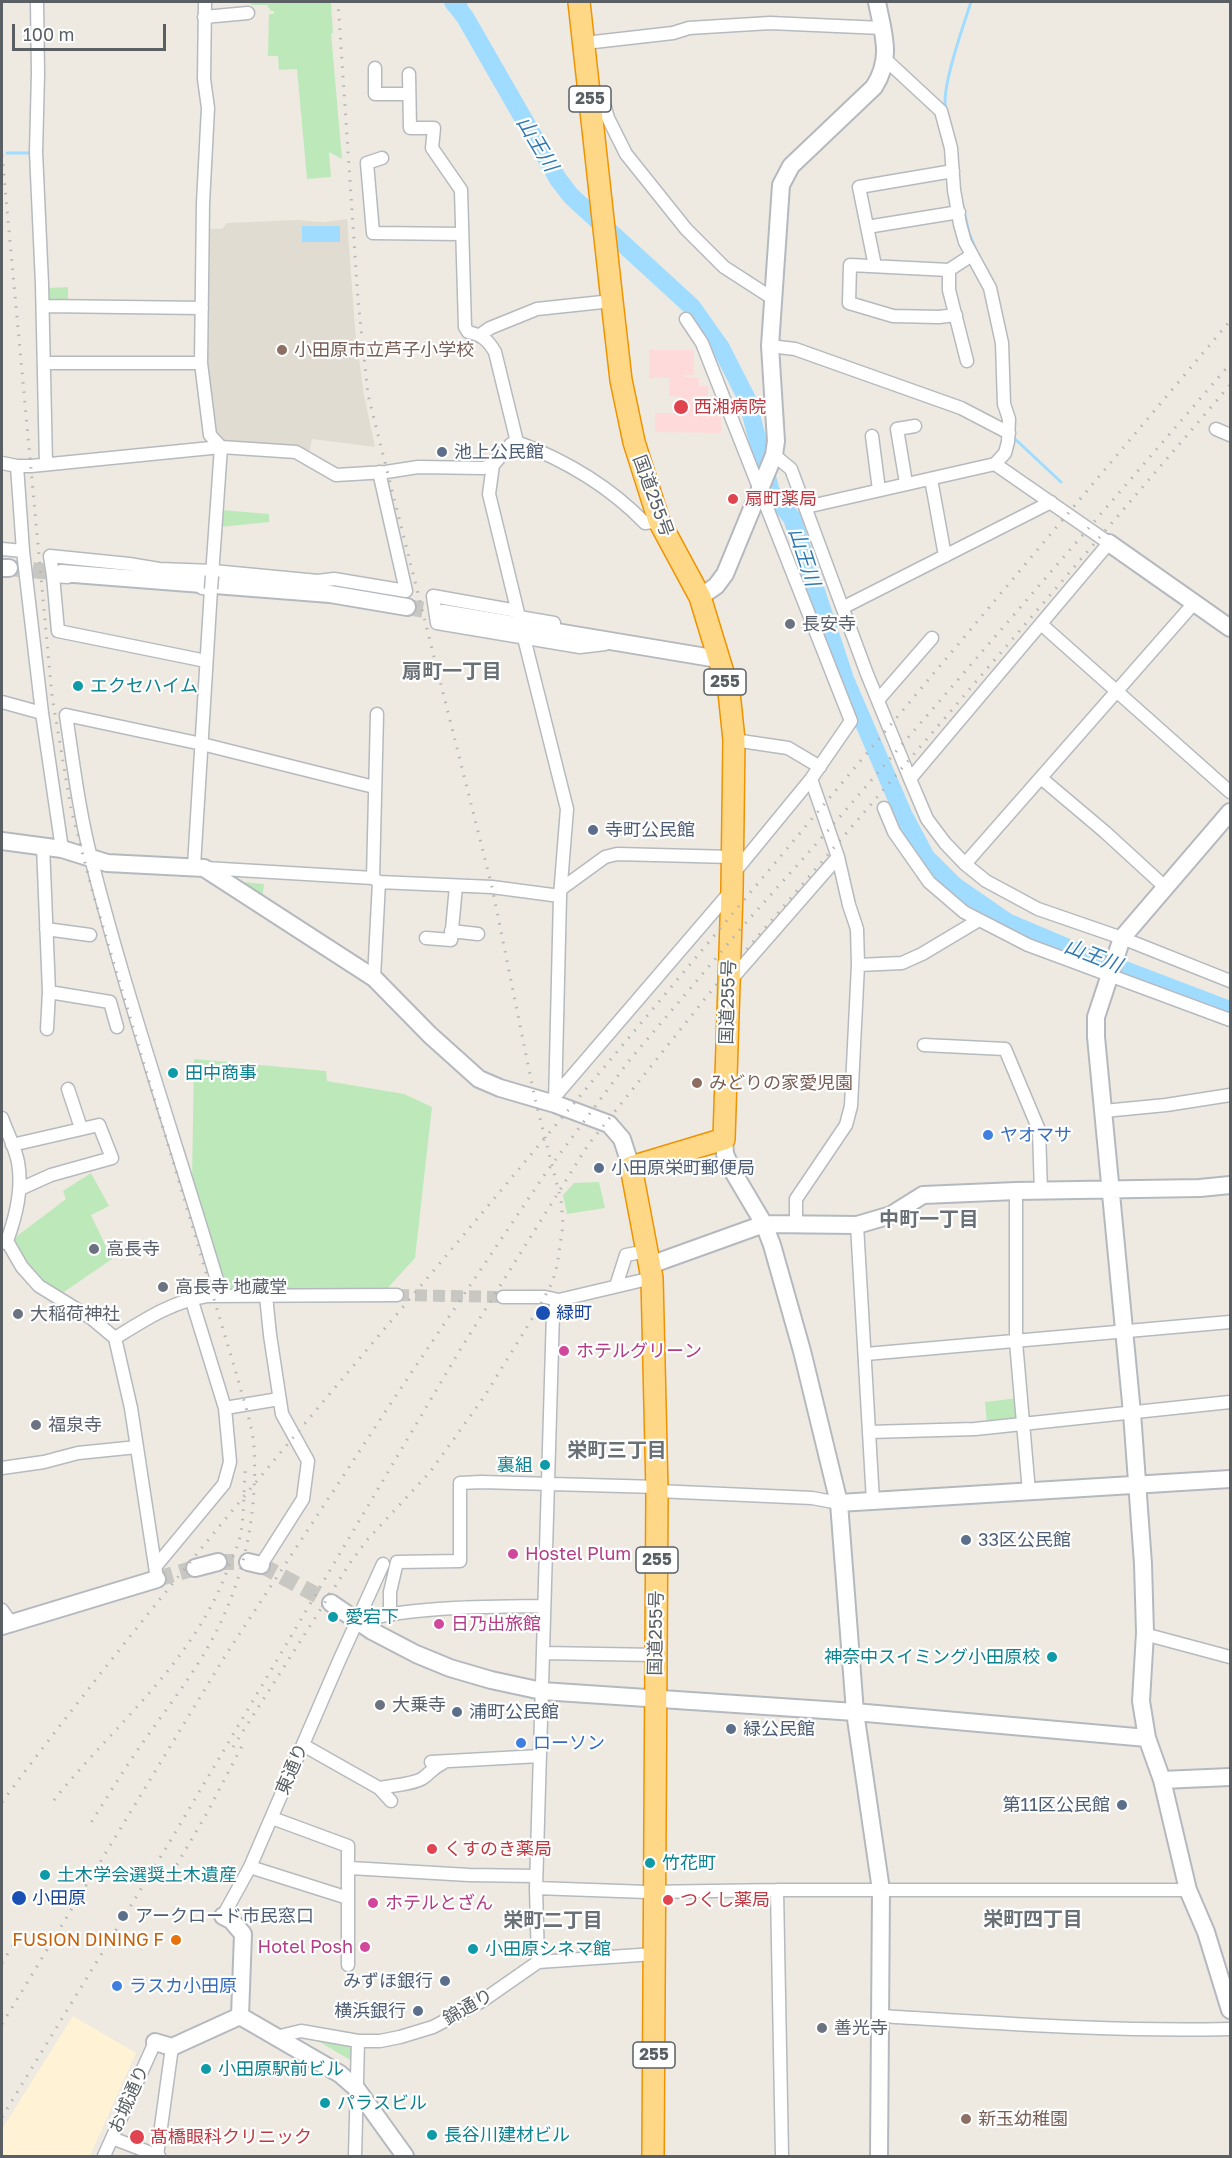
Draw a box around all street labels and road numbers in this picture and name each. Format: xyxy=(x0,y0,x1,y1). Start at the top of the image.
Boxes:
road number: 255 xyxy=(569,86,611,112)
street label: 国道255号 xyxy=(628,452,678,540)
road number: 255 xyxy=(704,669,746,695)
street label: 国道255号 xyxy=(716,959,740,1045)
road number: 255 xyxy=(636,1547,678,1573)
street label: 国道255号 xyxy=(644,1590,668,1676)
street label: 東通り xyxy=(272,1740,312,1798)
street label: 錦通り xyxy=(439,1984,497,2030)
road number: 255 xyxy=(633,2042,675,2068)
street label: お城通り xyxy=(104,2062,154,2136)

